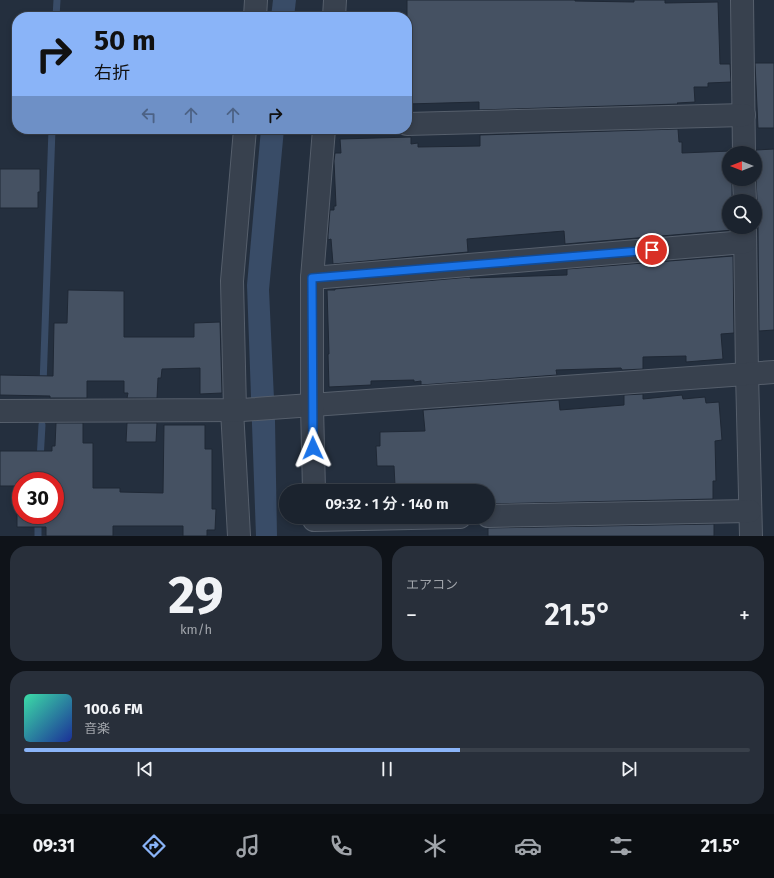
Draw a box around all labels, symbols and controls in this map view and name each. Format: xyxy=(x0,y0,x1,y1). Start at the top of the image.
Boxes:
text: 50 m xyxy=(94,24,156,57)
icon: right xyxy=(28,28,80,80)
text: 右折 xyxy=(94,62,130,84)
icon: left xyxy=(138,104,160,126)
icon: ahead xyxy=(180,104,202,126)
icon: ahead xyxy=(222,104,244,126)
icon: right xyxy=(264,104,286,126)
north arrow xyxy=(722,146,762,186)
map controls xyxy=(722,146,762,234)
button: search xyxy=(722,194,762,234)
pin xyxy=(635,233,669,267)
icon: arrive xyxy=(641,239,663,261)
position arrow xyxy=(292,427,334,469)
speed limit sign: 30 xyxy=(12,472,64,524)
text: 09:32 · 1 分 · 140 m xyxy=(325,495,449,513)
text: 29 xyxy=(168,564,224,627)
text: エアコン xyxy=(406,577,458,592)
text: 21.5° xyxy=(545,597,612,633)
text: − xyxy=(406,602,417,629)
text: + xyxy=(739,602,750,629)
text: km/h xyxy=(180,622,212,637)
text: 100.6 FM xyxy=(84,700,143,718)
text: 音楽 xyxy=(84,721,110,736)
icon: previous xyxy=(134,758,156,780)
icon: pause xyxy=(376,758,398,780)
icon: next xyxy=(618,758,640,780)
icon: directions xyxy=(140,832,168,860)
icon: music xyxy=(234,832,262,860)
icon: phone xyxy=(327,832,355,860)
icon: climate xyxy=(421,832,449,860)
icon: car xyxy=(514,832,542,860)
icon: filters xyxy=(607,832,635,860)
text: 09:31 xyxy=(33,835,75,857)
text: 21.5° xyxy=(701,835,741,857)

